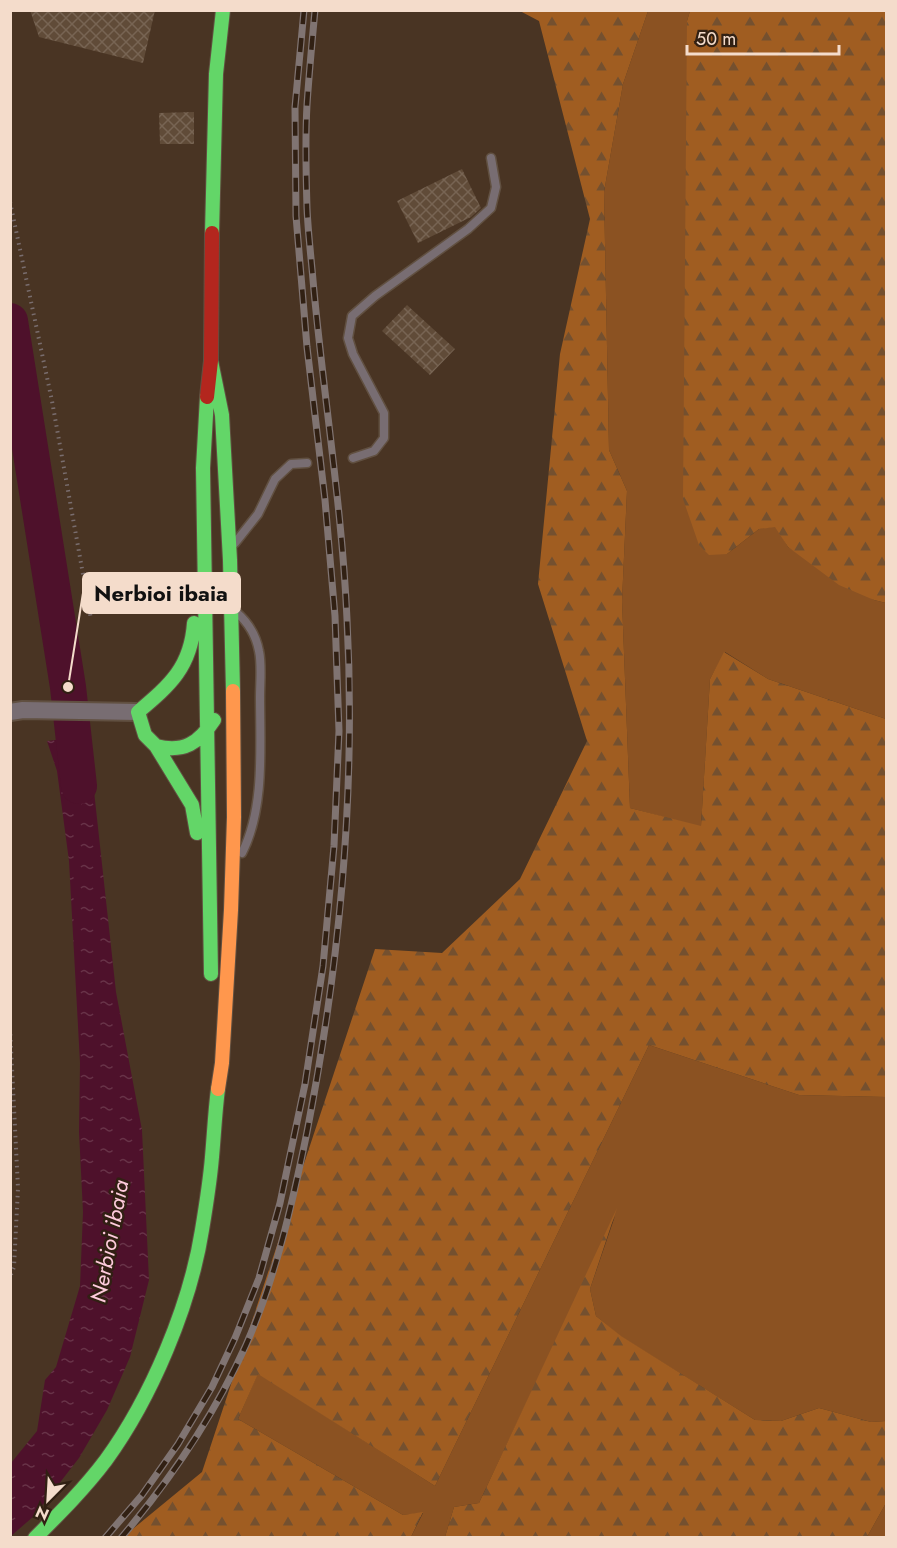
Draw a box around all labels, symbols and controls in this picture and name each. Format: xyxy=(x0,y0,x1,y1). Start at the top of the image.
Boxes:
scale bar xyxy=(687,18,838,56)
text: 50 m xyxy=(696,26,736,52)
callout: Nerbioi ibaia xyxy=(83,573,240,613)
text: Nerbioi ibaia xyxy=(94,577,228,609)
water label: Nerbioi ibaia xyxy=(81,1177,137,1305)
north arrow xyxy=(18,1470,78,1530)
text: N xyxy=(32,1500,53,1526)

